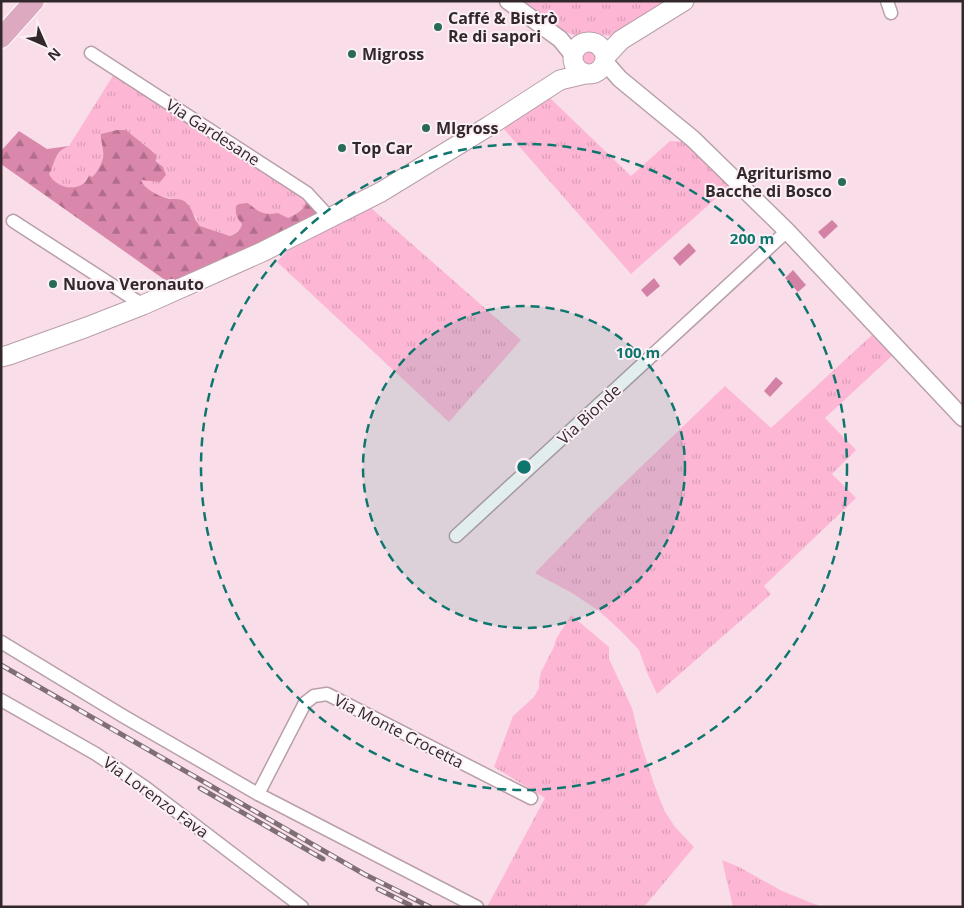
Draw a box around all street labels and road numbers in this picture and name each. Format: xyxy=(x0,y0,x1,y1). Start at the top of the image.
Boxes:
street label: Via Gardesane xyxy=(162,93,264,171)
street label: Via Bionde xyxy=(553,379,625,449)
street label: Via Monte Crocetta xyxy=(331,689,467,773)
street label: Via Lorenzo Fava xyxy=(99,751,213,843)

